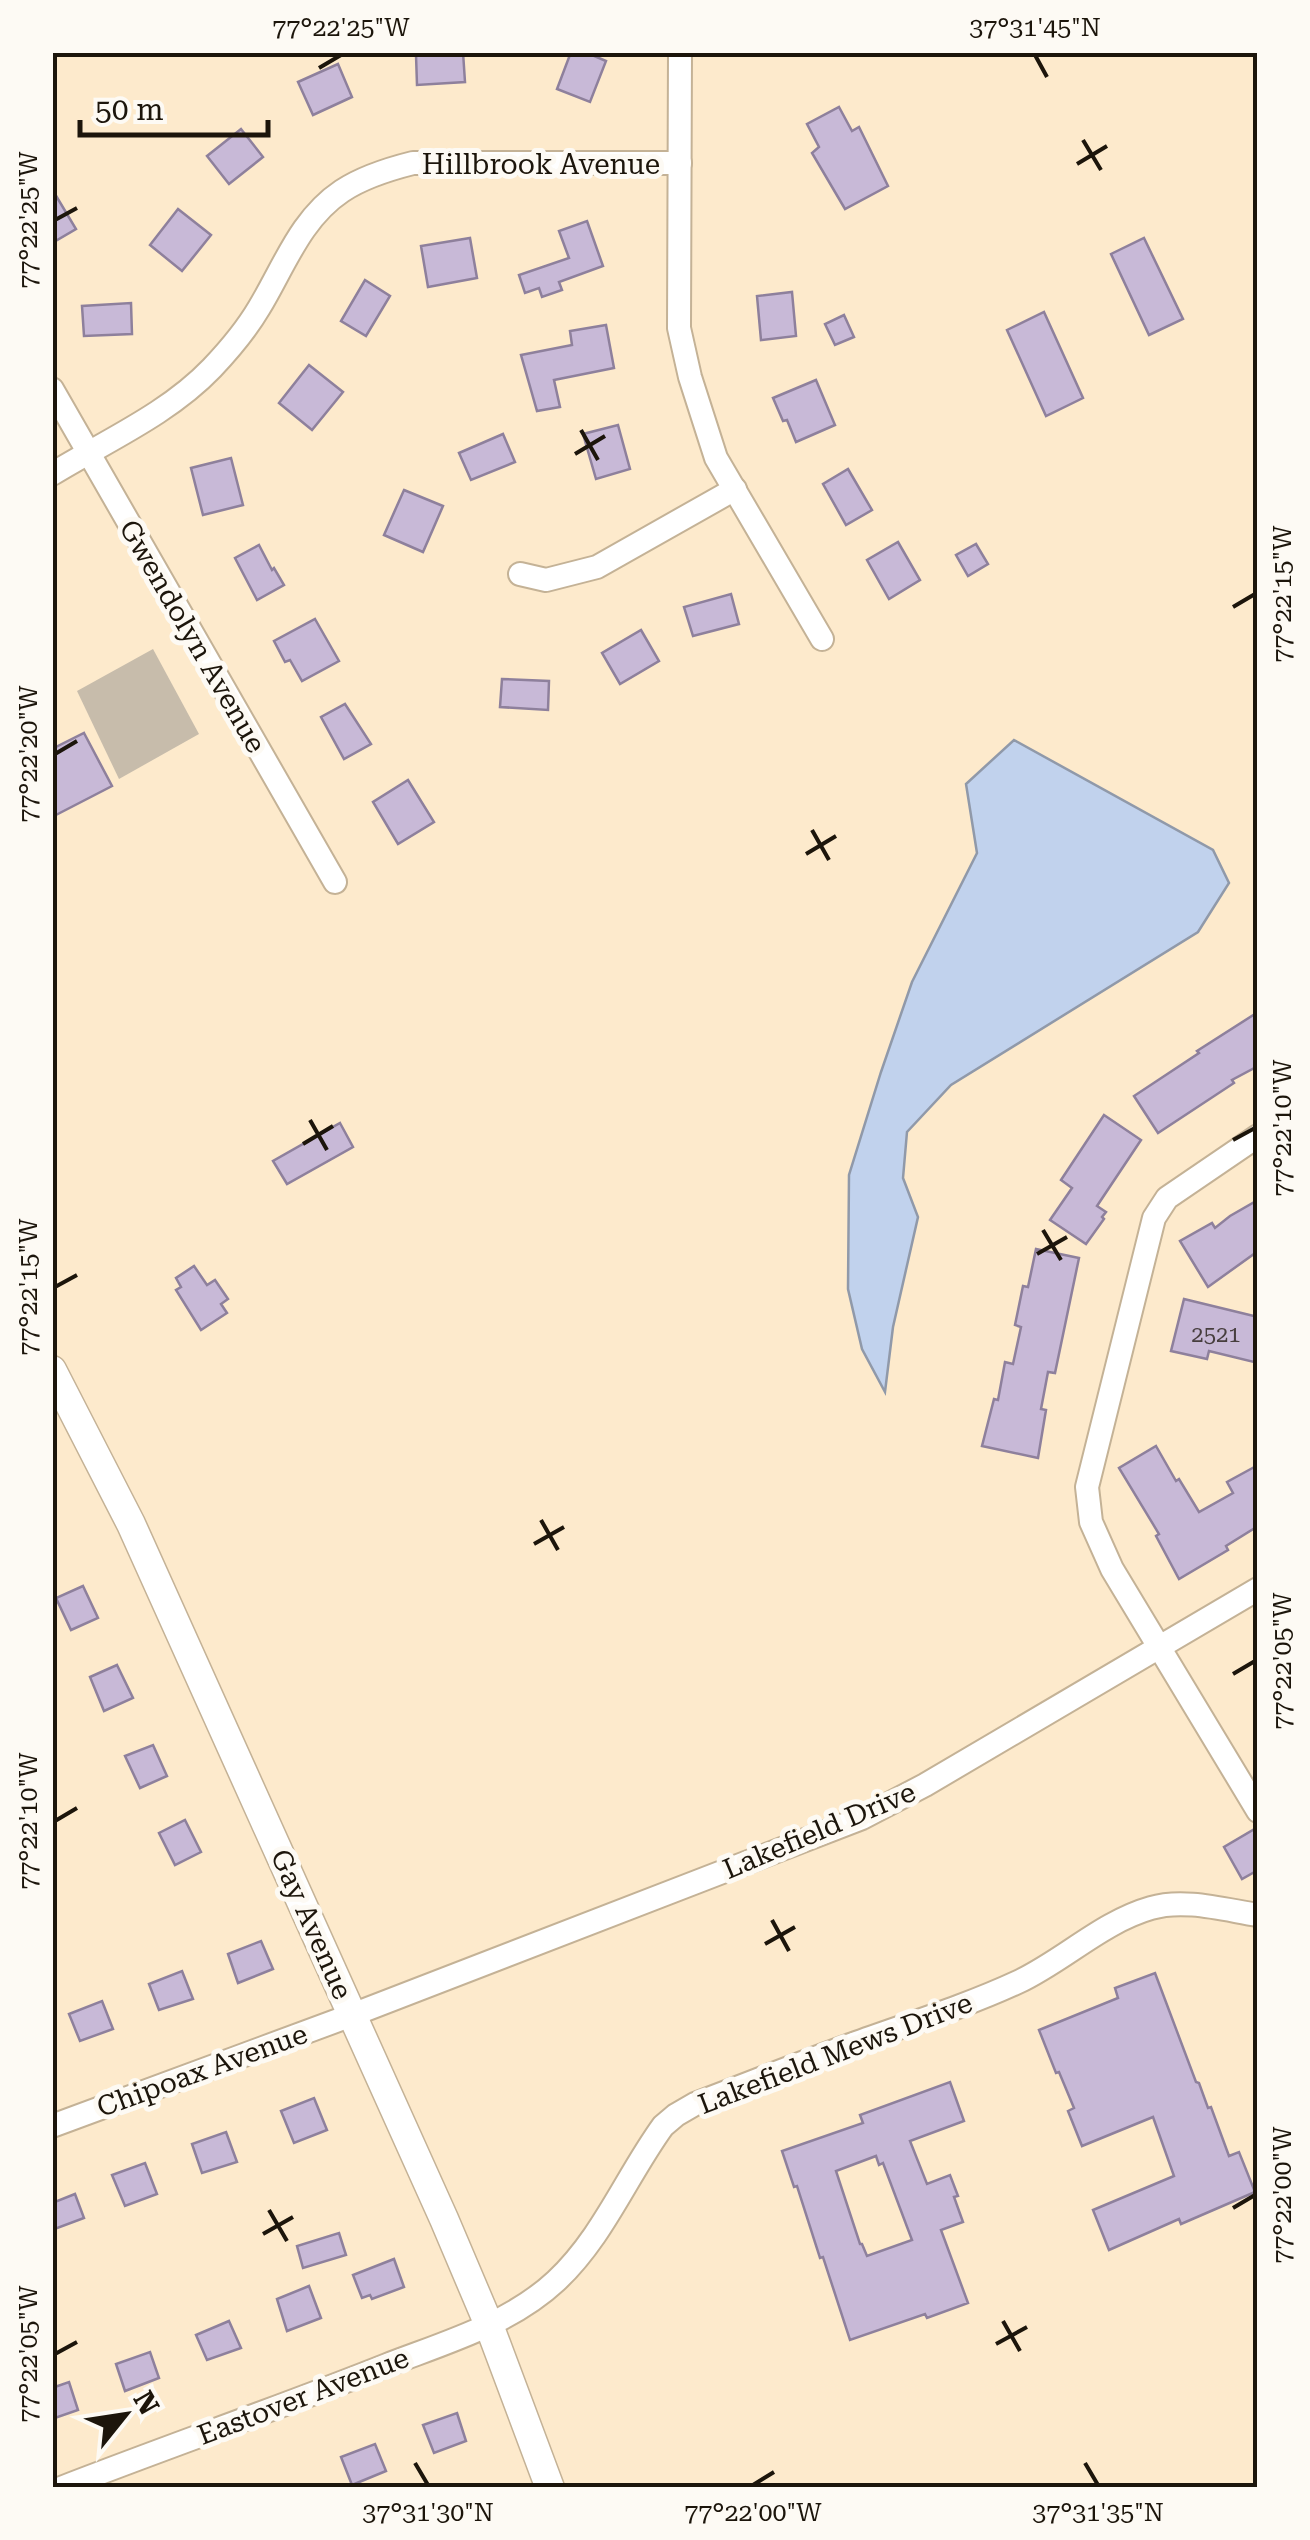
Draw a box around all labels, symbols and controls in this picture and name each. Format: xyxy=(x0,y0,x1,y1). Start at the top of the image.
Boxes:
text: 77°22'25"W xyxy=(272,13,410,42)
text: 37°31'45"N xyxy=(969,13,1101,42)
scale bar xyxy=(80,75,268,137)
text: 50 m xyxy=(95,92,164,127)
street label: Hillbrook Avenue xyxy=(422,148,660,181)
text: 77°22'25"W xyxy=(14,151,43,289)
street label: Gwendolyn Avenue xyxy=(112,514,273,759)
text: 77°22'15"W xyxy=(1268,525,1297,663)
text: 77°22'20"W xyxy=(14,685,43,823)
text: 77°22'10"W xyxy=(1268,1059,1297,1197)
text: 77°22'15"W xyxy=(14,1218,43,1356)
house number: 2521 xyxy=(1191,1322,1241,1347)
text: 77°22'05"W xyxy=(1268,1592,1297,1730)
text: 77°22'10"W xyxy=(14,1752,43,1890)
street label: Lakefield Drive xyxy=(718,1775,920,1886)
street label: Gay Avenue xyxy=(264,1844,359,2004)
street label: Lakefield Mews Drive xyxy=(694,1986,977,2121)
street label: Chipoax Avenue xyxy=(92,2017,312,2124)
text: 77°22'00"W xyxy=(1268,2126,1297,2264)
text: 77°22'05"W xyxy=(14,2285,43,2423)
street label: Eastover Avenue xyxy=(193,2341,413,2452)
north arrow xyxy=(75,2365,175,2465)
text: N xyxy=(127,2385,166,2420)
text: 37°31'30"N xyxy=(362,2498,494,2527)
text: 77°22'00"W xyxy=(684,2498,822,2527)
text: 37°31'35"N xyxy=(1032,2498,1164,2527)

